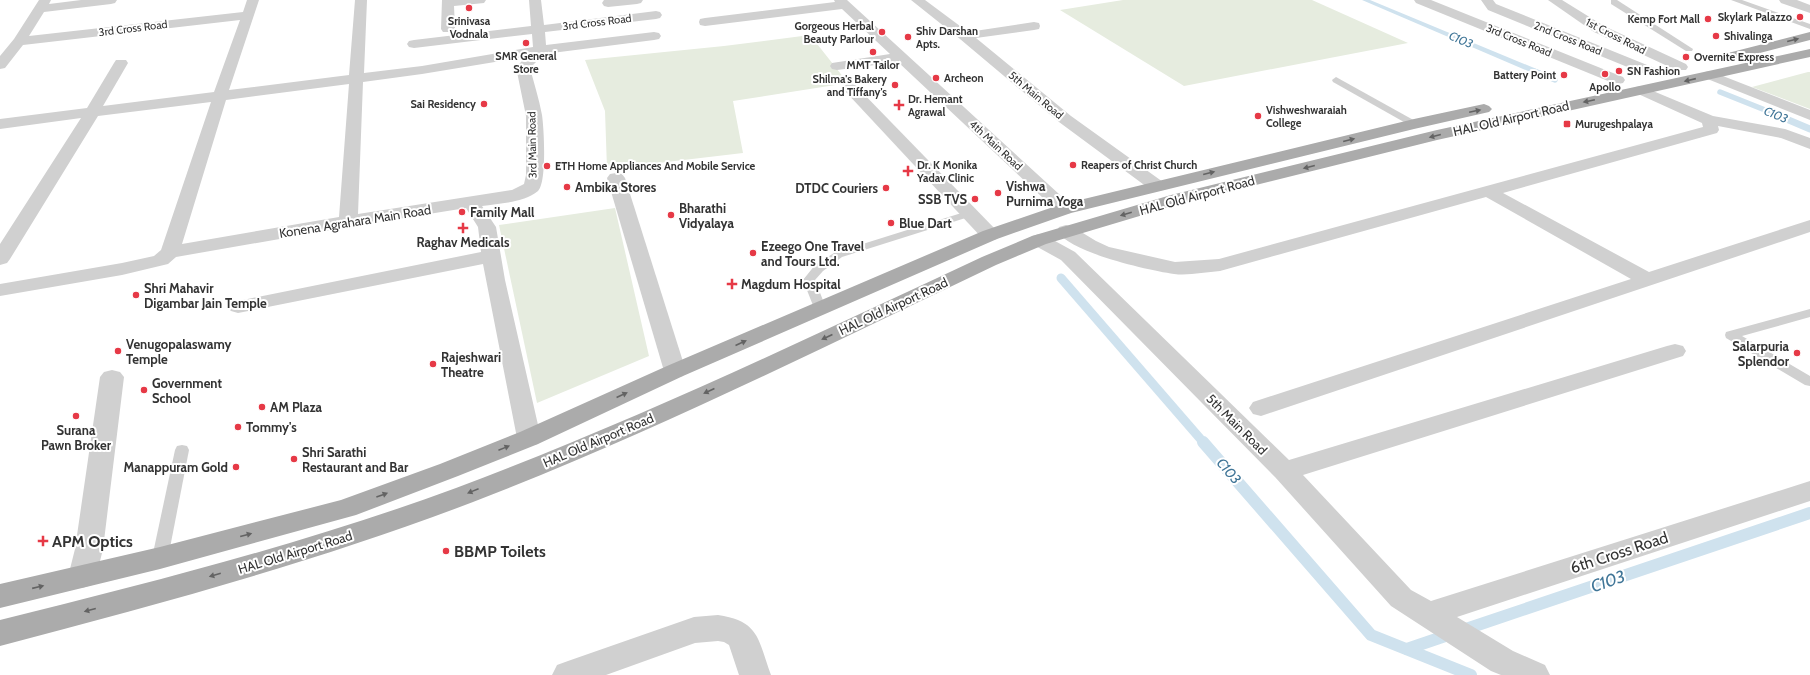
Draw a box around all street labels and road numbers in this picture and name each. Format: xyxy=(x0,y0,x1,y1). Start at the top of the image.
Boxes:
street label: 3rd Cross Road xyxy=(562,11,632,33)
street label: 1st Cross Road xyxy=(1583,15,1649,57)
street label: 3rd Cross Road xyxy=(98,17,168,39)
street label: 2nd Cross Road xyxy=(1532,18,1604,58)
street label: 3rd Cross Road xyxy=(1484,21,1554,59)
street label: 5th Main Road xyxy=(1006,68,1066,122)
street label: HAL Old Airport Road xyxy=(1451,97,1571,139)
street label: 3rd Main Road xyxy=(524,111,540,179)
street label: 4th Main Road xyxy=(967,117,1025,173)
street label: HAL Old Airport Road xyxy=(1138,172,1256,218)
street label: Konena Agrahara Main Road xyxy=(278,201,432,241)
street label: HAL Old Airport Road xyxy=(836,274,950,338)
street label: 5th Main Road xyxy=(1203,390,1271,458)
street label: HAL Old Airport Road xyxy=(540,409,656,471)
street label: HAL Old Airport Road xyxy=(236,527,354,577)
street label: 6th Cross Road xyxy=(1568,528,1670,577)

